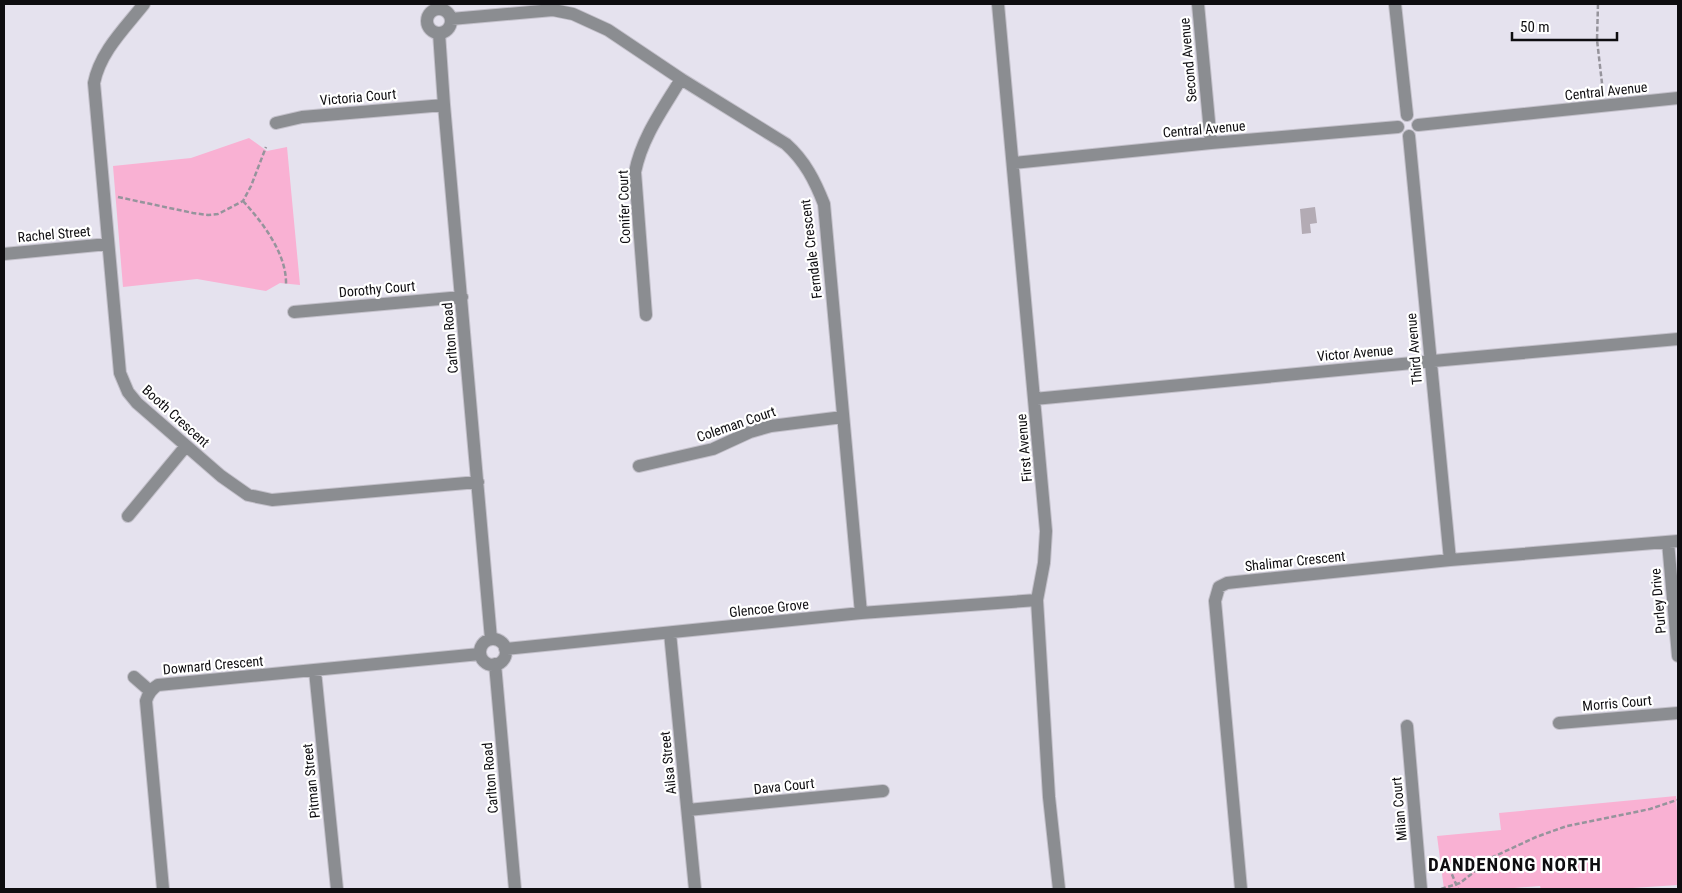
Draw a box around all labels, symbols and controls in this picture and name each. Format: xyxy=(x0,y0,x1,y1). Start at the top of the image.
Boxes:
scale bar xyxy=(1512,10,1617,42)
street label: Second Avenue xyxy=(1176,17,1200,103)
text: 50 m xyxy=(1520,18,1550,36)
street label: Central Avenue xyxy=(1564,79,1648,103)
street label: Victoria Court xyxy=(319,86,397,108)
street label: Central Avenue xyxy=(1162,117,1246,141)
street label: Conifer Court xyxy=(615,170,633,244)
street label: Ferndale Crescent xyxy=(797,198,825,300)
street label: Rachel Street xyxy=(17,223,91,245)
street label: Dorothy Court xyxy=(338,278,416,300)
street label: Carlton Road xyxy=(439,302,461,374)
street label: Third Avenue xyxy=(1403,312,1425,385)
street label: Victor Avenue xyxy=(1316,342,1394,364)
street label: Booth Crescent xyxy=(139,382,213,450)
street label: Coleman Court xyxy=(694,403,778,445)
street label: First Avenue xyxy=(1013,413,1035,483)
street label: Shalimar Crescent xyxy=(1244,548,1346,574)
street label: Purley Drive xyxy=(1647,567,1669,634)
street label: Glencoe Grove xyxy=(728,596,810,620)
street label: Downard Crescent xyxy=(162,653,264,677)
street label: Morris Court xyxy=(1582,692,1652,714)
street label: Ailsa Street xyxy=(657,731,679,795)
street label: Carlton Road xyxy=(479,742,501,814)
street label: Pitman Street xyxy=(299,743,323,819)
street label: Dava Court xyxy=(753,775,815,797)
street label: Milan Court xyxy=(1388,776,1410,842)
district label: DANDENONG NORTH xyxy=(1428,853,1602,876)

